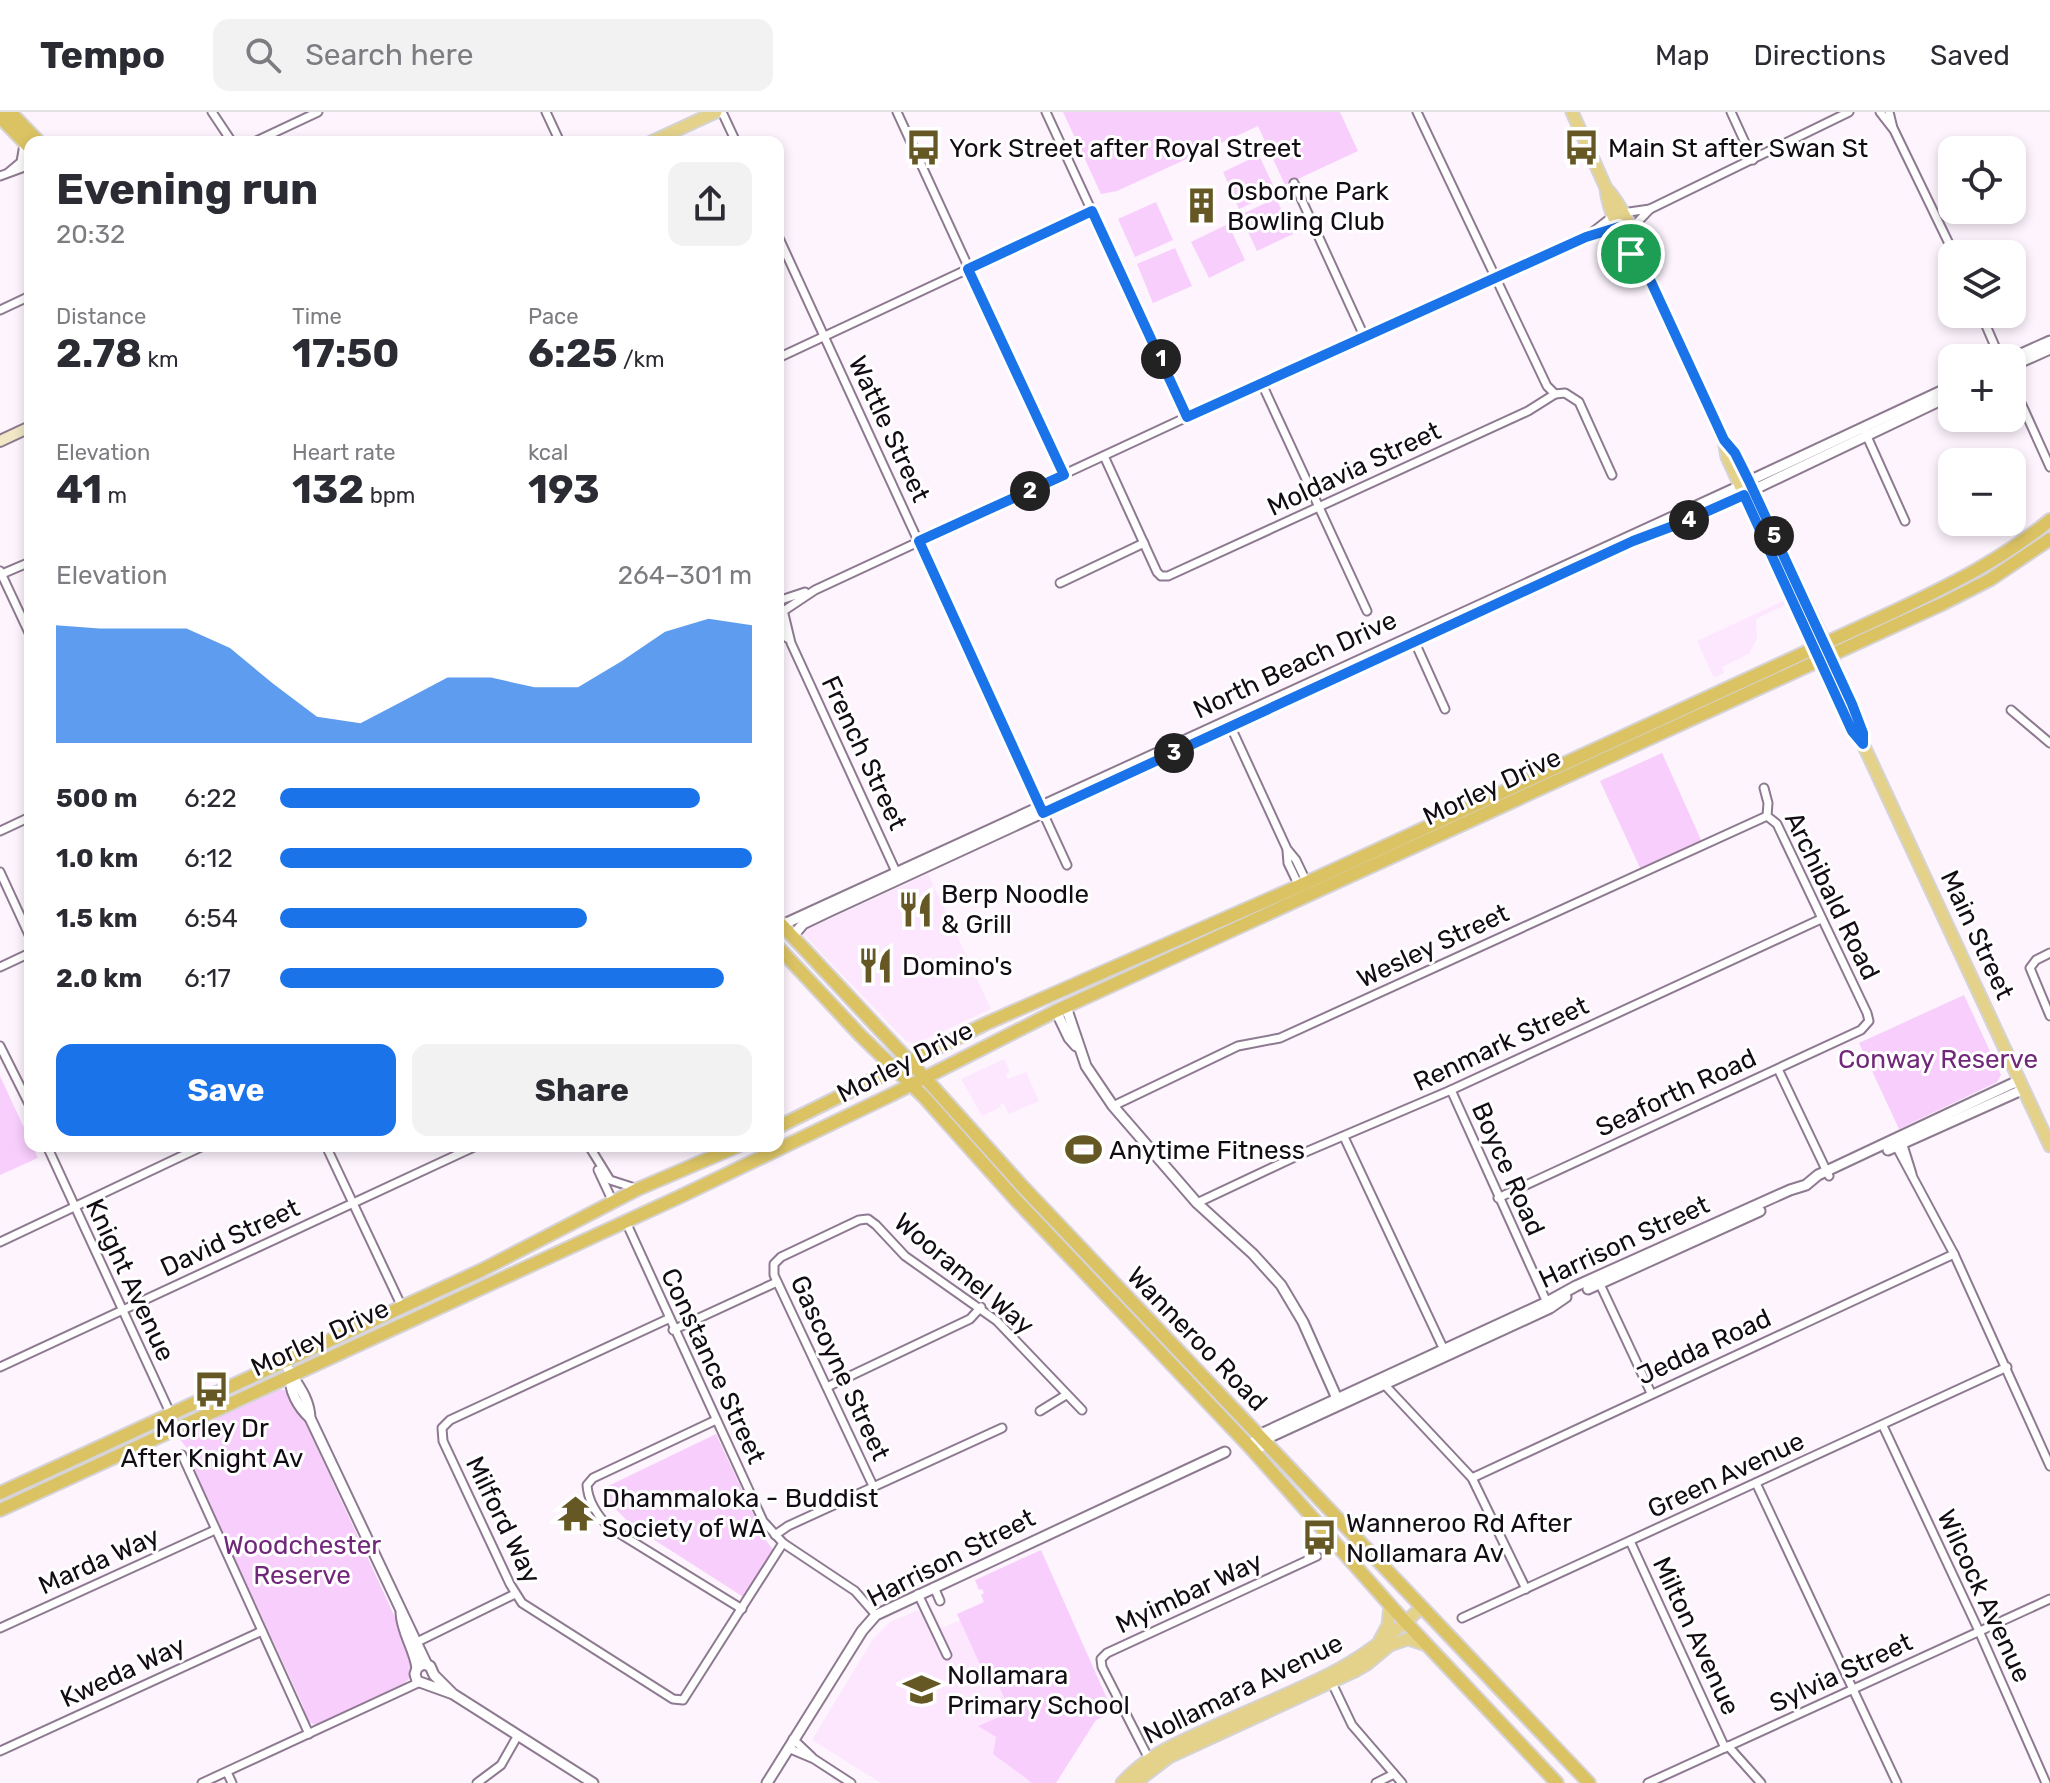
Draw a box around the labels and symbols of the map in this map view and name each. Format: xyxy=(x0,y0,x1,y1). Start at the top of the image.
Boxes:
bus stop icon: York Street after Royal Street xyxy=(904,129,942,167)
bus stop icon: Main St after Swan St xyxy=(1563,129,1601,167)
place label: York Street after Royal Street xyxy=(949,133,1301,164)
place label: Main St after Swan St xyxy=(1608,133,1868,164)
place label: Osborne Park Bowling Club xyxy=(1227,176,1389,237)
building icon: Osborne Park Bowling Club xyxy=(1182,187,1220,225)
pin xyxy=(1597,220,1665,288)
pin: 1 xyxy=(1141,339,1181,379)
street label: Wattle Street xyxy=(842,351,936,507)
street label: Moldavia Street xyxy=(1262,415,1446,523)
pin: 2 xyxy=(1010,471,1050,511)
pin: 4 xyxy=(1669,500,1709,540)
pin: 5 xyxy=(1754,516,1794,556)
street label: North Beach Drive xyxy=(1188,604,1402,726)
street label: French Street xyxy=(815,671,913,835)
pin: 3 xyxy=(1154,733,1194,773)
street label: Morley Drive xyxy=(1418,742,1566,832)
street label: Archibald Road xyxy=(1778,807,1886,985)
street label: Main Street xyxy=(1934,866,2020,1004)
place label: Berp Noodle & Grill xyxy=(941,879,1089,940)
restaurant icon: Berp Noodle & Grill xyxy=(896,890,934,928)
street label: Wesley Street xyxy=(1352,897,1514,995)
restaurant icon: Domino's xyxy=(857,947,895,985)
place label: Domino's xyxy=(902,951,1013,982)
street label: Renmark Street xyxy=(1409,990,1593,1098)
street label: Morley Drive xyxy=(832,1014,978,1110)
street label: Seaforth Road xyxy=(1591,1042,1761,1144)
park label: Conway Reserve xyxy=(1838,1044,2038,1075)
street label: Boyce Road xyxy=(1465,1098,1551,1240)
sports icon: Anytime Fitness xyxy=(1064,1131,1102,1169)
place label: Anytime Fitness xyxy=(1109,1135,1305,1166)
street label: Harrison Street xyxy=(1534,1189,1714,1295)
street label: David Street xyxy=(156,1192,304,1284)
street label: Knight Avenue xyxy=(79,1194,181,1366)
street label: Wooramel Way xyxy=(888,1207,1040,1341)
street label: Wanneroo Road xyxy=(1121,1261,1273,1417)
street label: Constance Street xyxy=(654,1263,772,1469)
street label: Gascoyne Street xyxy=(784,1271,896,1465)
street label: Morley Drive xyxy=(246,1293,394,1383)
street label: Jedda Road xyxy=(1632,1302,1776,1392)
bus stop icon: Morley Dr After Knight Av xyxy=(193,1370,231,1408)
place label: Morley Dr After Knight Av xyxy=(121,1413,304,1474)
street label: Green Avenue xyxy=(1643,1425,1809,1525)
street label: Milford Way xyxy=(459,1451,547,1589)
place label: Dhammaloka - Buddist Society of WA xyxy=(602,1483,878,1544)
temple icon: Dhammaloka - Buddist Society of WA xyxy=(557,1494,595,1532)
street label: Harrison Street xyxy=(862,1502,1040,1614)
street label: Wilcock Avenue xyxy=(1930,1505,2038,1687)
place label: Wanneroo Rd After Nollamara Av xyxy=(1346,1508,1572,1569)
bus stop icon: Wanneroo Rd After Nollamara Av xyxy=(1301,1519,1339,1557)
street label: Marda Way xyxy=(34,1521,164,1601)
park label: Woodchester Reserve xyxy=(223,1530,381,1591)
street label: Myimbar Way xyxy=(1111,1546,1267,1640)
street label: Milton Avenue xyxy=(1646,1552,1746,1720)
street label: Nollamara Avenue xyxy=(1138,1627,1348,1751)
street label: Sylvia Street xyxy=(1765,1627,1917,1719)
street label: Kweda Way xyxy=(56,1630,190,1714)
place label: Nollamara Primary School xyxy=(947,1660,1130,1721)
school or university icon: Nollamara Primary School xyxy=(902,1671,940,1709)

